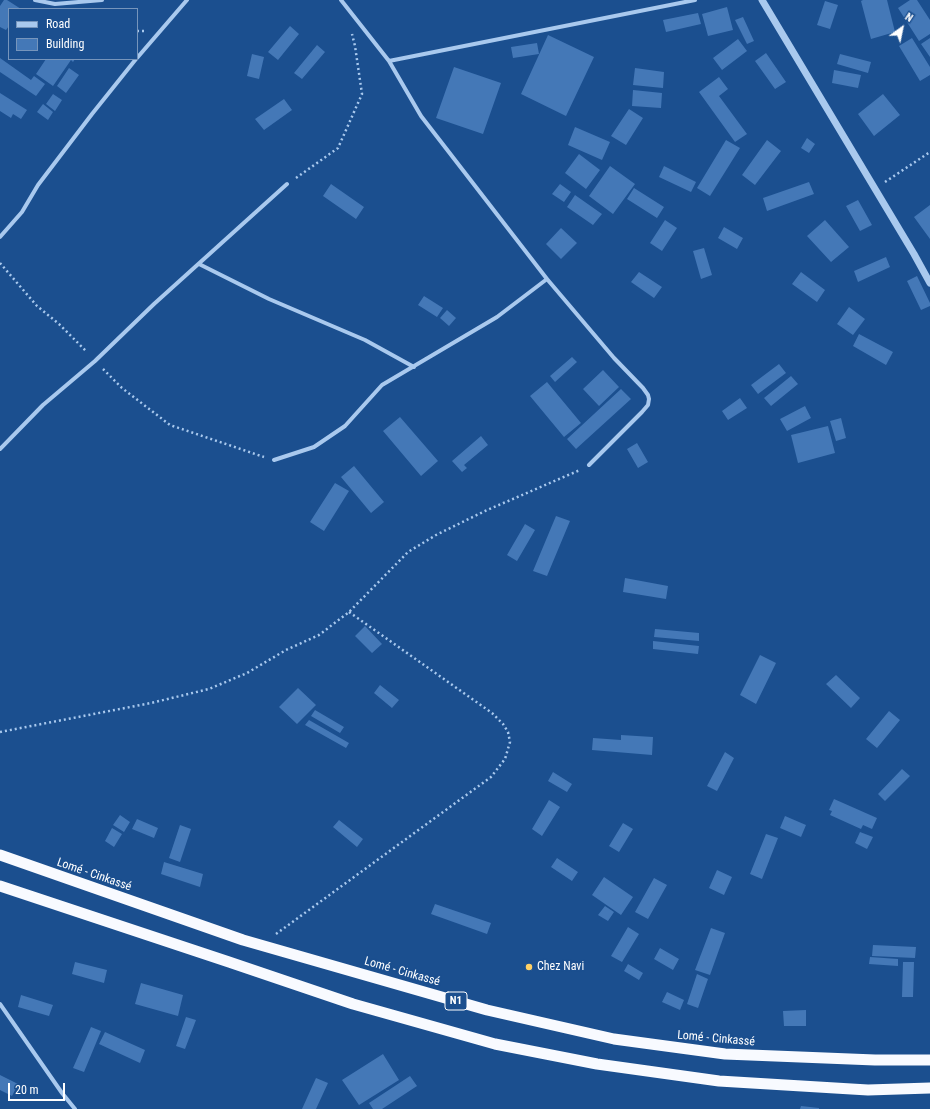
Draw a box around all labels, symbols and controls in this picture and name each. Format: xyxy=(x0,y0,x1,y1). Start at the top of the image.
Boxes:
legend xyxy=(8,8,138,60)
north arrow xyxy=(882,8,922,48)
text: N xyxy=(902,10,915,25)
text: Road xyxy=(46,17,70,31)
text: Building xyxy=(46,37,84,51)
street label: Lomé - Cinkassé xyxy=(55,855,133,895)
street label: Lomé - Cinkassé xyxy=(363,954,441,990)
place label: Chez Navi xyxy=(537,960,584,974)
marker: Chez Navi xyxy=(524,962,534,972)
road number: N1 xyxy=(445,992,467,1010)
street label: Lomé - Cinkassé xyxy=(677,1028,755,1050)
scale bar xyxy=(10,1075,67,1101)
text: 20 m xyxy=(15,1083,39,1097)

